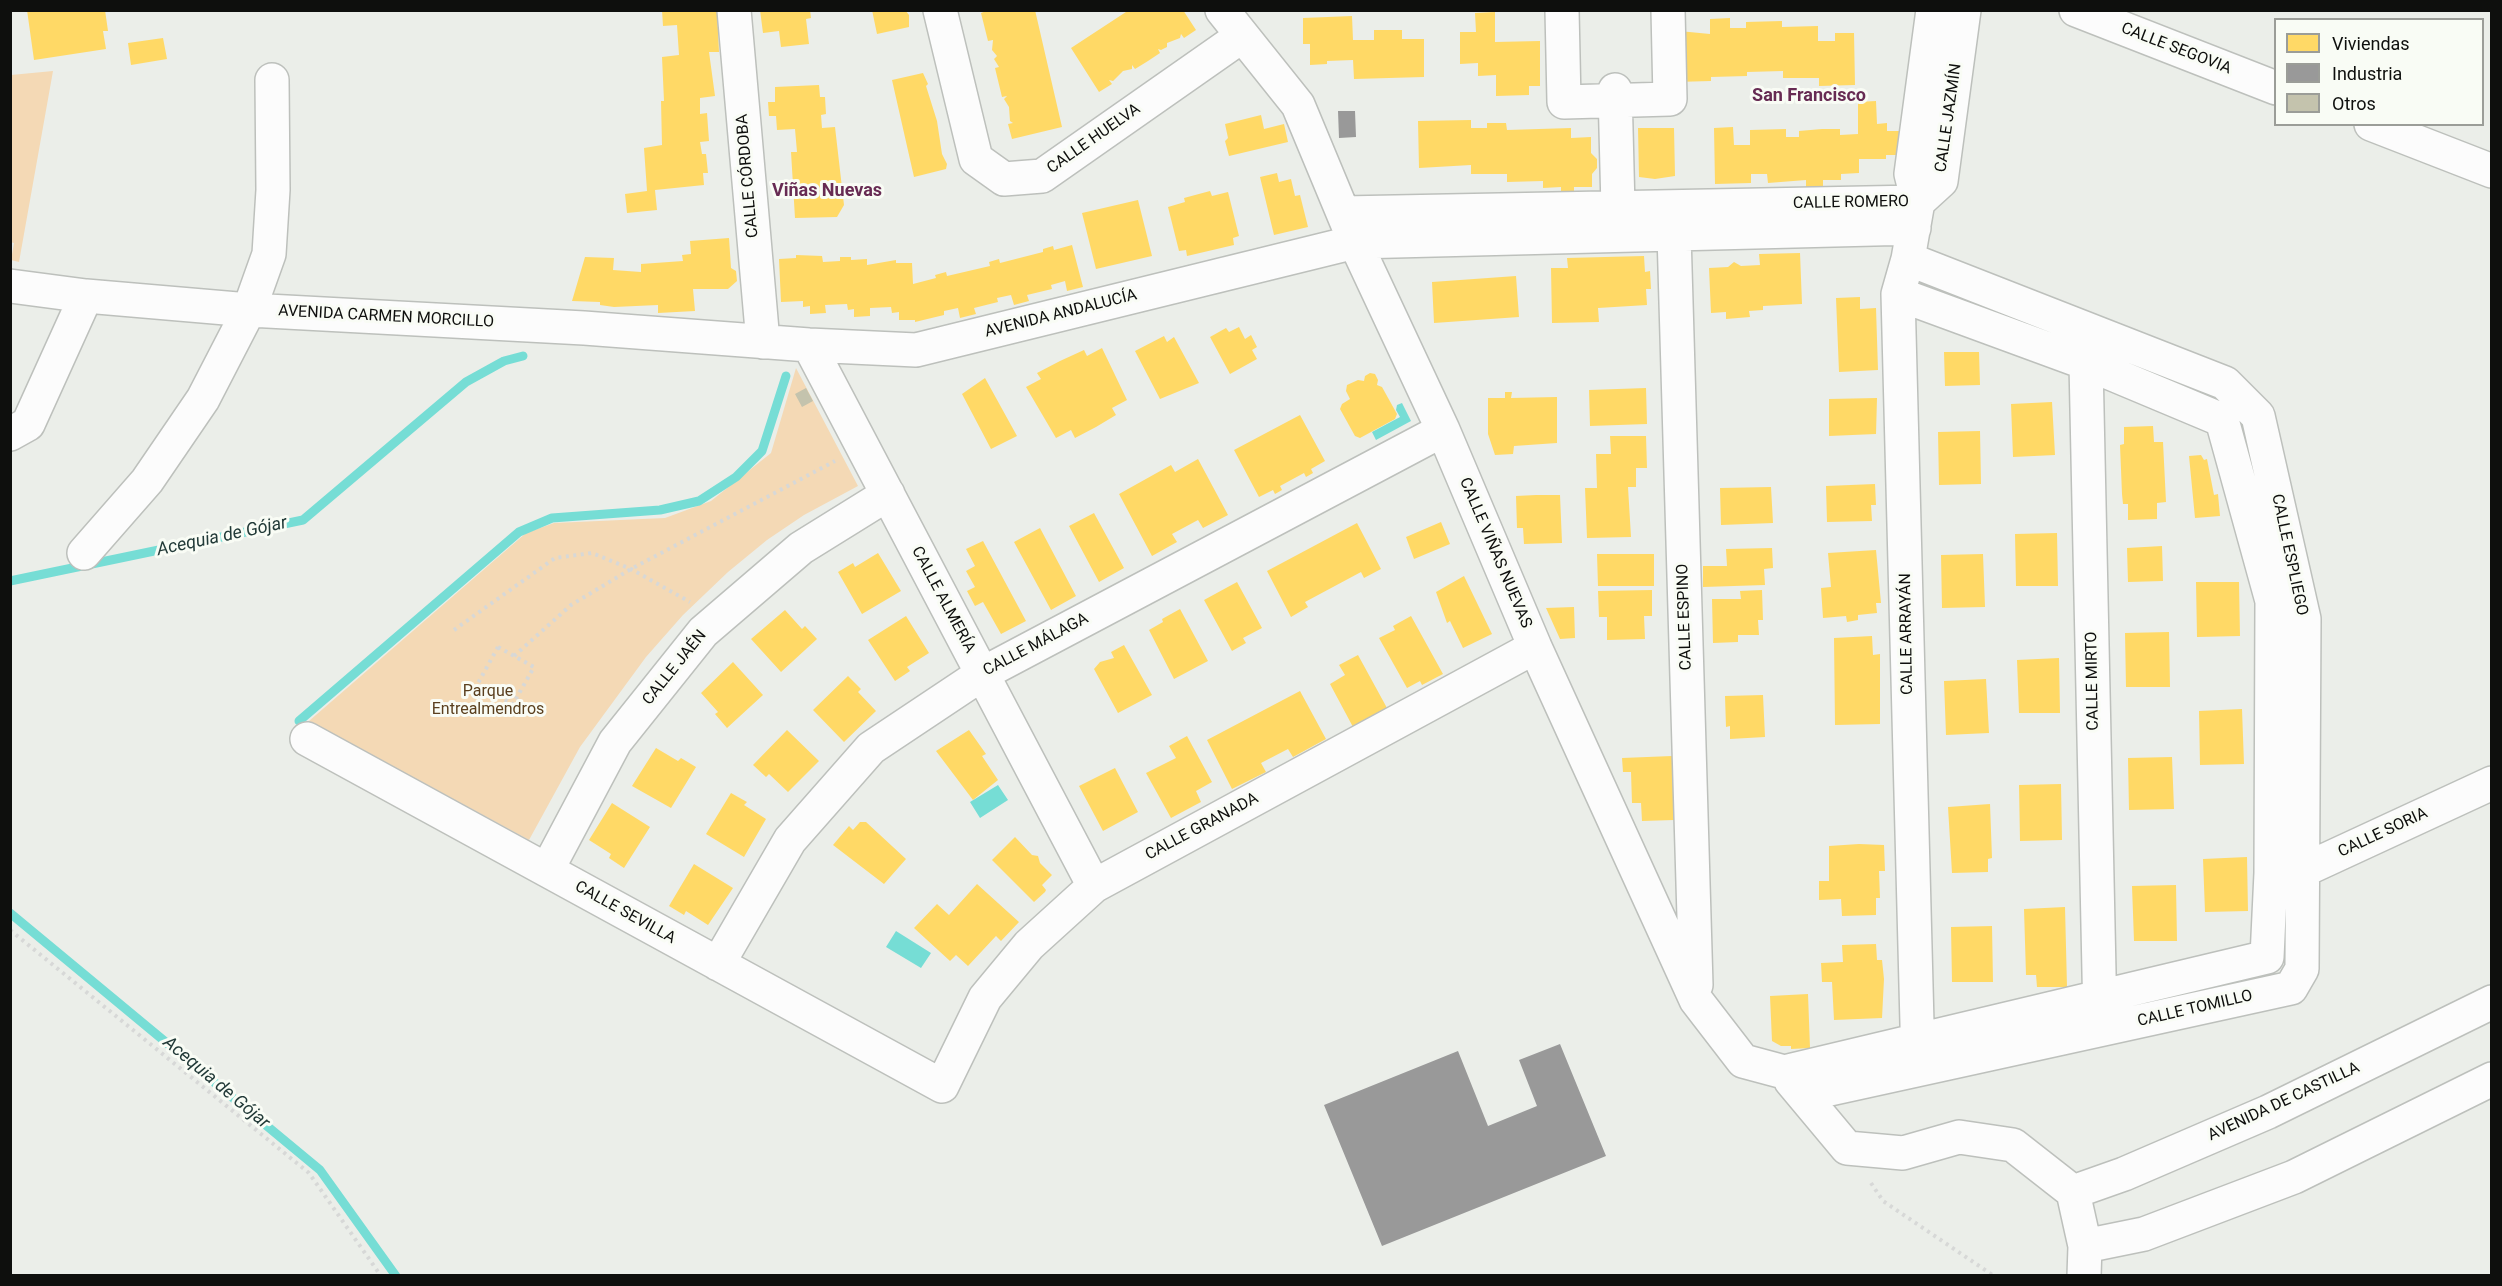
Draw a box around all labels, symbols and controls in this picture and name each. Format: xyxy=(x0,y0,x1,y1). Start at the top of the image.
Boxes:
legend xyxy=(2274,18,2484,126)
street label: CALLE SEGOVIA xyxy=(2118,19,2234,79)
text: Viviendas xyxy=(2332,33,2410,54)
street label: CALLE JAZMÍN xyxy=(1932,62,1966,174)
text: Industria xyxy=(2332,63,2402,84)
district label: San Francisco xyxy=(1752,85,1866,107)
text: Otros xyxy=(2332,93,2376,114)
street label: CALLE HUELVA xyxy=(1044,100,1144,178)
street label: CALLE CÓRDOBA xyxy=(733,113,763,239)
district label: Viñas Nuevas xyxy=(772,180,882,202)
street label: CALLE ROMERO xyxy=(1793,192,1909,214)
street label: AVENIDA ANDALUCÍA xyxy=(983,286,1139,342)
street label: AVENIDA CARMEN MORCILLO xyxy=(278,302,494,332)
street label: CALLE VIÑAS NUEVAS xyxy=(1455,475,1535,631)
street label: CALLE ESPLIEGO xyxy=(2267,492,2311,618)
water label: Acequia de Gójar xyxy=(155,513,289,561)
street label: CALLE ALMERÍA xyxy=(907,543,979,657)
street label: CALLE ESPINO xyxy=(1674,563,1696,671)
street label: CALLE ARRAYÁN xyxy=(1896,573,1918,695)
street label: CALLE MÁLAGA xyxy=(980,609,1092,681)
street label: CALLE JAÉN xyxy=(639,627,711,709)
street label: CALLE MIRTO xyxy=(2083,631,2103,731)
park label: Parque Entrealmendros xyxy=(432,682,544,720)
street label: CALLE GRANADA xyxy=(1142,789,1262,865)
street label: CALLE SORIA xyxy=(2335,804,2431,862)
street label: CALLE SEVILLA xyxy=(571,877,679,949)
street label: CALLE TOMILLO xyxy=(2136,986,2254,1032)
water label: Acequia de Gójar xyxy=(158,1032,274,1134)
street label: AVENIDA DE CASTILLA xyxy=(2205,1058,2363,1146)

